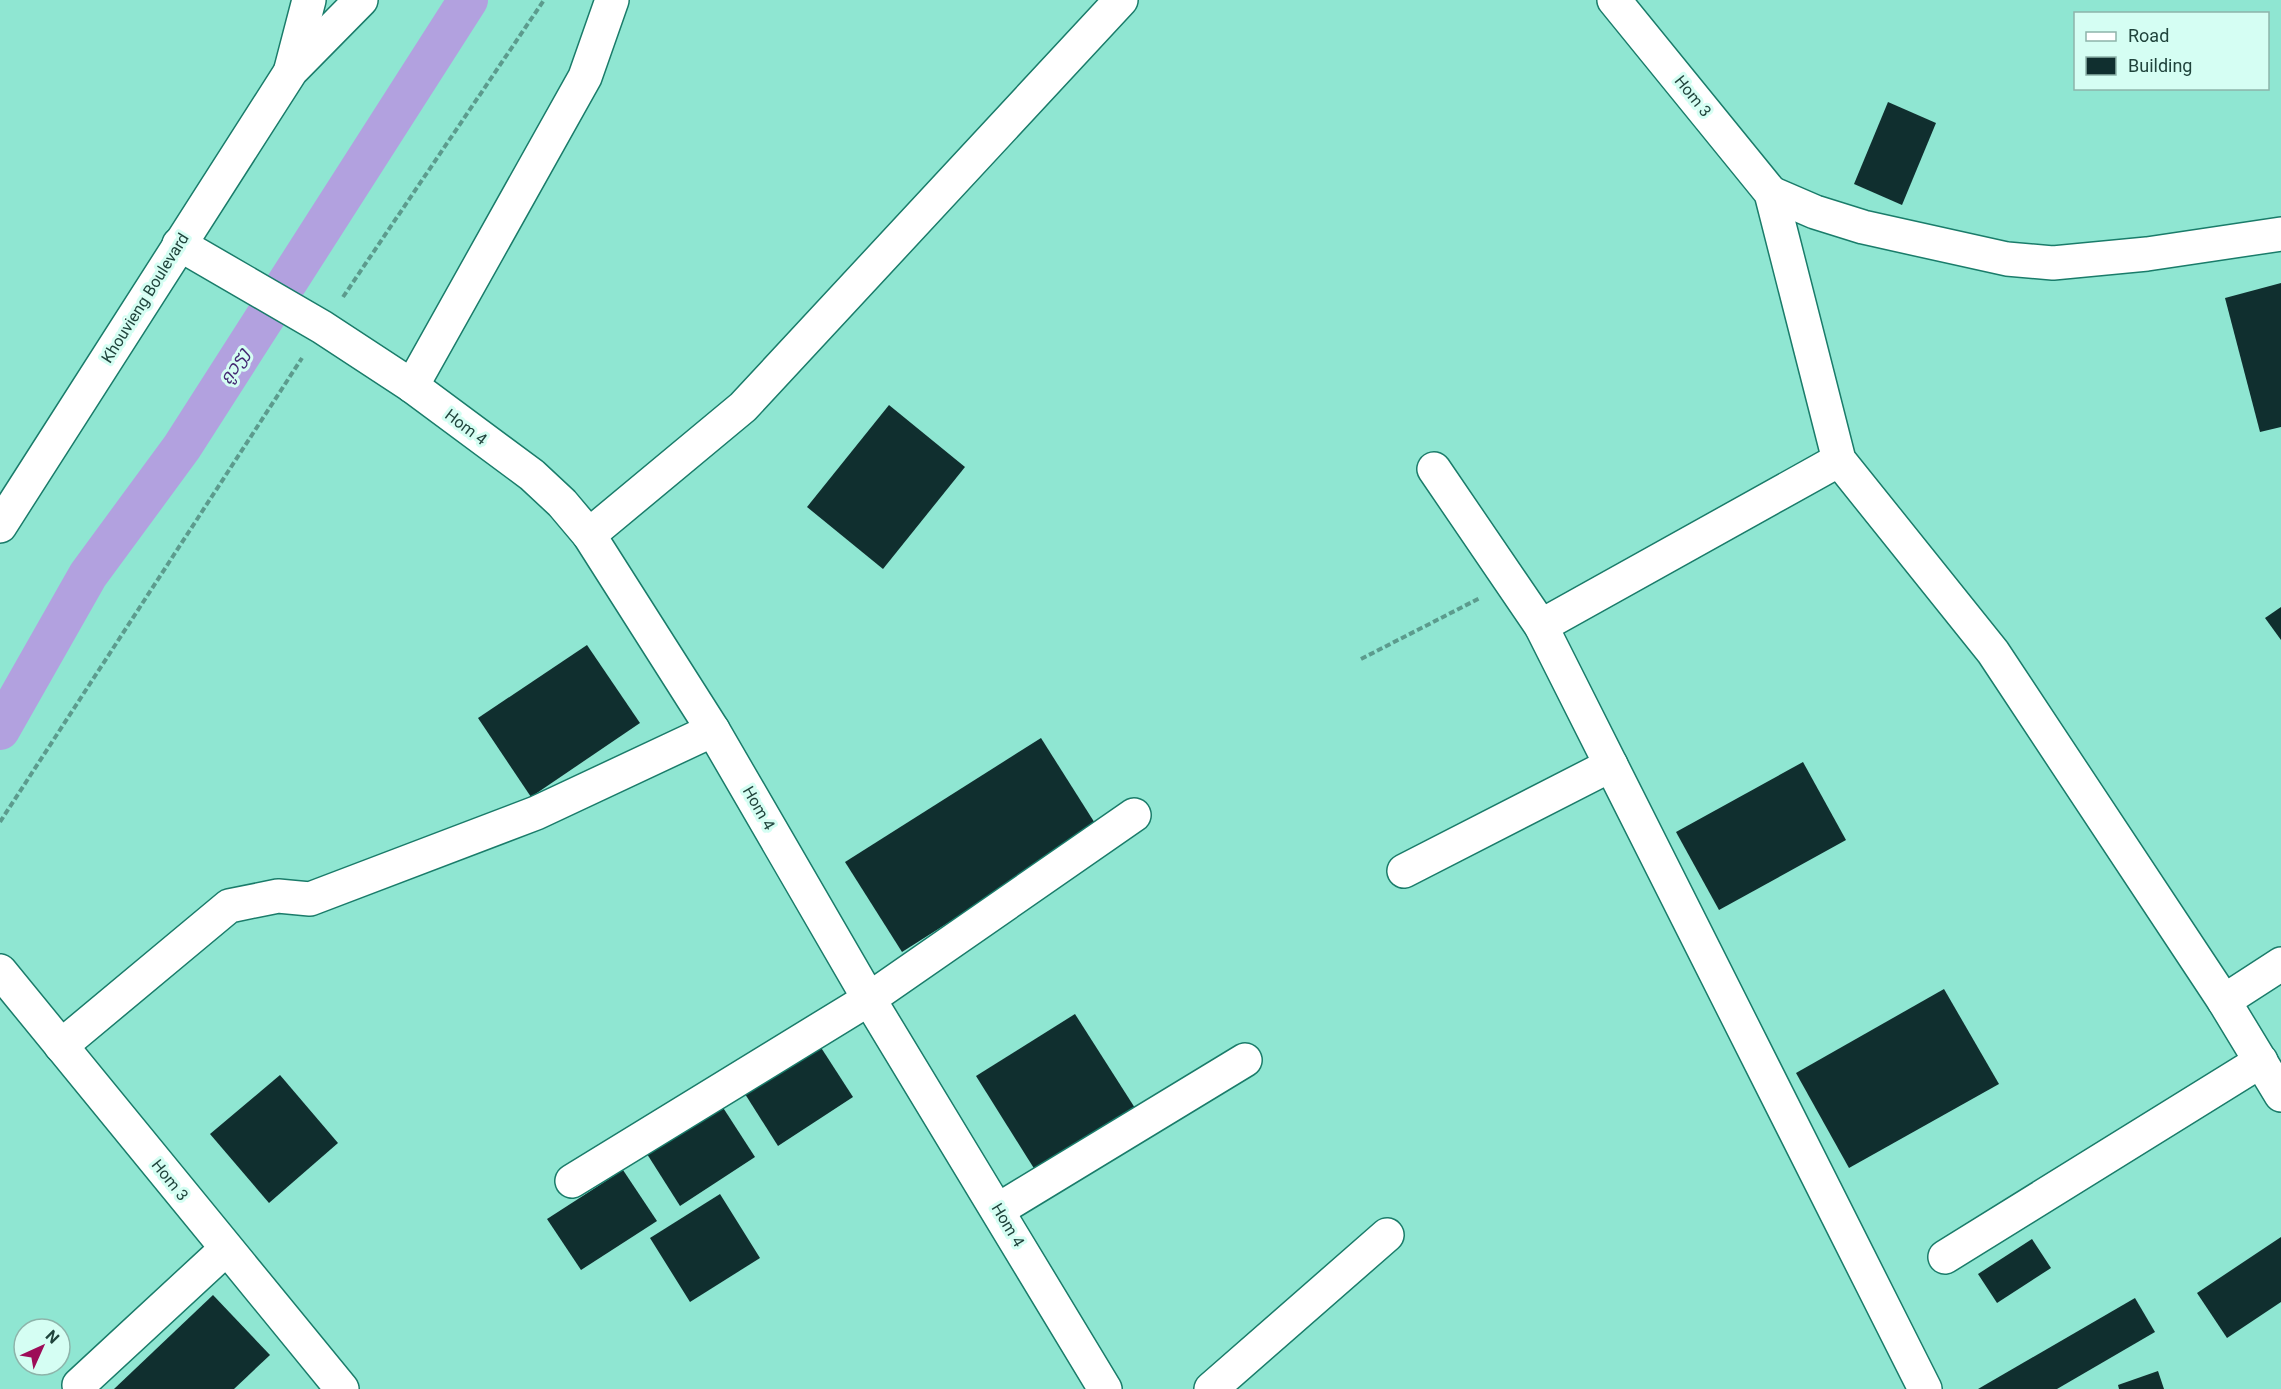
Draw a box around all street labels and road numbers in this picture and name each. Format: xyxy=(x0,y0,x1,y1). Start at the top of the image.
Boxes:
street label: Hom 3 xyxy=(1671,72,1715,120)
street label: Khouvieng Boulevard xyxy=(97,230,193,366)
street label: Hom 4 xyxy=(441,405,491,449)
street label: Hom 4 xyxy=(739,783,779,833)
street label: Hom 3 xyxy=(148,1156,192,1204)
street label: Hom 4 xyxy=(988,1200,1028,1250)

